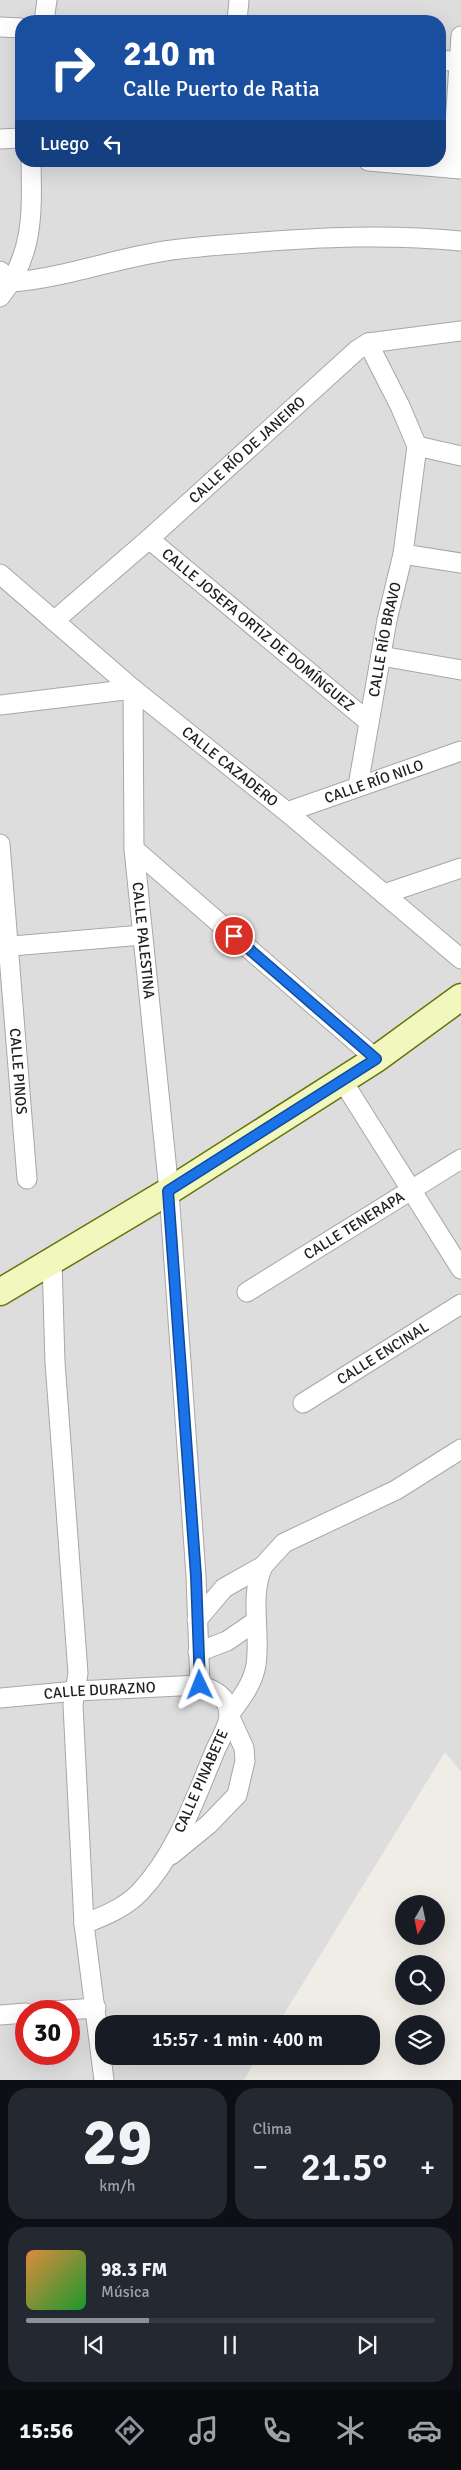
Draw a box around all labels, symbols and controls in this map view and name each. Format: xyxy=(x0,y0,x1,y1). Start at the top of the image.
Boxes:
text: 210 m xyxy=(123,32,216,75)
icon: right xyxy=(40,35,105,100)
text: Calle Puerto de Ratia xyxy=(123,75,320,102)
icon: left xyxy=(99,130,127,158)
text: Luego xyxy=(40,132,89,156)
street label: CALLE RÍO DE JANEIRO xyxy=(185,392,309,507)
street label: CALLE JOSEFA ORTIZ DE DOMÍNGUEZ xyxy=(158,545,358,715)
street label: CALLE RÍO BRAVO xyxy=(365,580,405,698)
street label: CALLE CAZADERO xyxy=(178,723,282,810)
street label: CALLE RÍO NILO xyxy=(322,756,426,807)
street label: CALLE PALESTINA xyxy=(128,881,158,1000)
pin xyxy=(213,915,255,957)
icon: arrive xyxy=(220,922,248,950)
street label: CALLE PINOS xyxy=(6,1027,31,1115)
street label: CALLE TENERAPA xyxy=(300,1187,408,1263)
street label: CALLE ENCINAL xyxy=(334,1318,432,1389)
position arrow xyxy=(173,1658,225,1710)
street label: CALLE DURAZNO xyxy=(43,1678,156,1703)
street label: CALLE PINABETE xyxy=(170,1727,232,1835)
north arrow xyxy=(395,1895,445,1945)
map controls xyxy=(395,1895,445,2065)
button: search xyxy=(395,1955,445,2005)
speed limit sign: 30 xyxy=(15,2000,80,2065)
button: layers xyxy=(395,2015,445,2065)
text: 15:57 · 1 min · 400 m xyxy=(152,2028,323,2052)
text: 29 xyxy=(82,2103,152,2183)
text: Clima xyxy=(253,2119,292,2139)
text: 21.5° xyxy=(300,2144,387,2191)
text: − xyxy=(253,2150,268,2184)
text: + xyxy=(420,2150,435,2184)
text: km/h xyxy=(99,2176,135,2196)
text: 98.3 FM xyxy=(101,2258,167,2282)
text: Música xyxy=(101,2282,150,2302)
icon: previous xyxy=(80,2331,108,2359)
icon: pause xyxy=(216,2331,244,2359)
icon: next xyxy=(353,2331,381,2359)
icon: directions xyxy=(112,2413,147,2448)
icon: music xyxy=(186,2413,221,2448)
icon: phone xyxy=(259,2413,294,2448)
icon: climate xyxy=(333,2413,368,2448)
icon: car xyxy=(407,2413,442,2448)
text: 15:56 xyxy=(19,2417,73,2444)

